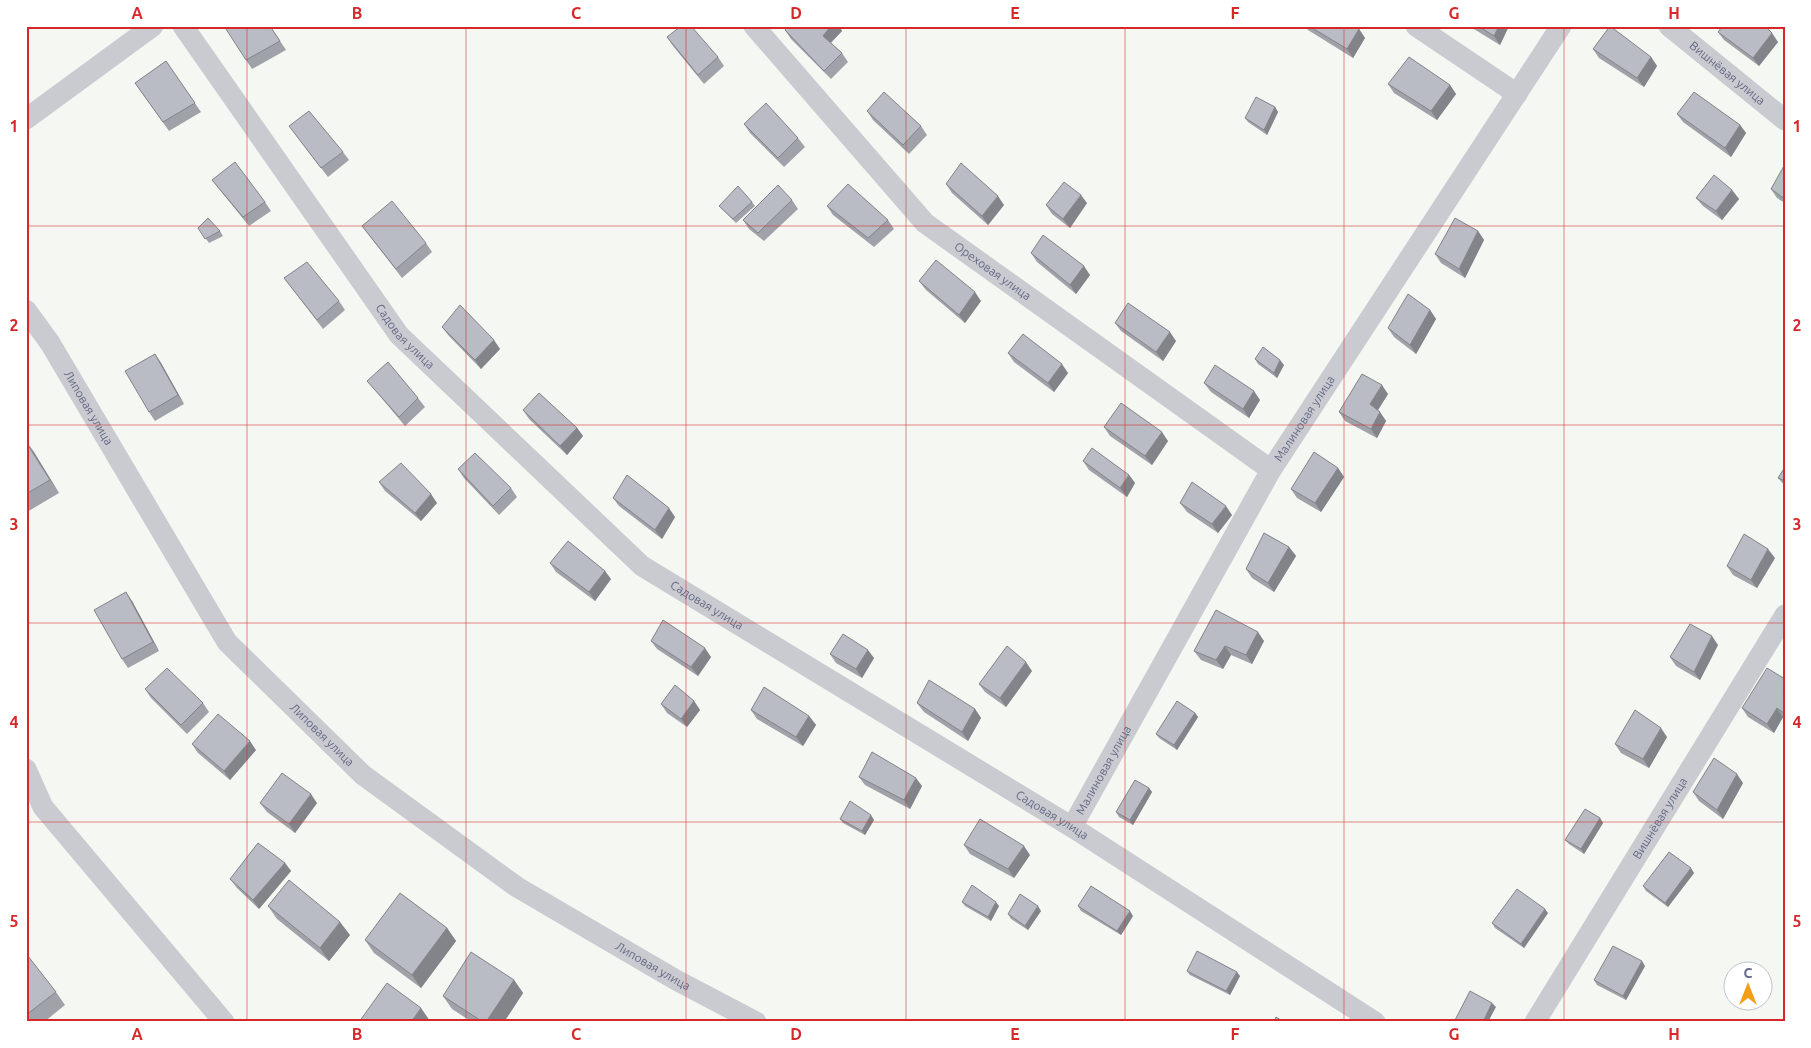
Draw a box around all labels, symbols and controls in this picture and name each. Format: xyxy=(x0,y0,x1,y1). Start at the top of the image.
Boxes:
text: A xyxy=(131,4,143,22)
text: B xyxy=(352,4,362,22)
text: C xyxy=(571,4,581,22)
text: D xyxy=(790,4,802,22)
text: E xyxy=(1010,4,1020,22)
text: F xyxy=(1231,4,1240,22)
text: G xyxy=(1448,4,1460,22)
text: H xyxy=(1668,4,1680,22)
street label: Вишнёвая улица xyxy=(1687,38,1768,107)
text: 1 xyxy=(9,117,19,135)
text: 1 xyxy=(1792,117,1802,135)
street label: Ореховая улица xyxy=(952,239,1034,303)
street label: Садовая улица xyxy=(373,301,437,371)
text: 2 xyxy=(9,316,19,334)
text: 2 xyxy=(1792,316,1802,334)
street label: Липовая улица xyxy=(62,368,116,447)
street label: Малиновая улица xyxy=(1271,373,1337,464)
text: 3 xyxy=(9,515,19,533)
text: 3 xyxy=(1792,515,1802,533)
street label: Садовая улица xyxy=(668,578,746,632)
street label: Липовая улица xyxy=(288,700,357,769)
text: 4 xyxy=(9,713,19,731)
text: 4 xyxy=(1792,713,1802,731)
street label: Малиновая улица xyxy=(1073,723,1133,817)
street label: Вишнёвая улица xyxy=(1630,775,1690,861)
street label: Садовая улица xyxy=(1014,788,1091,842)
text: 5 xyxy=(9,912,19,930)
text: 5 xyxy=(1792,912,1802,930)
street label: Липовая улица xyxy=(613,939,693,992)
north arrow xyxy=(1724,960,1774,1010)
text: С xyxy=(1744,965,1753,981)
text: A xyxy=(131,1025,143,1043)
text: B xyxy=(352,1025,362,1043)
text: C xyxy=(571,1025,581,1043)
text: D xyxy=(790,1025,802,1043)
text: E xyxy=(1010,1025,1020,1043)
text: F xyxy=(1231,1025,1240,1043)
text: G xyxy=(1448,1025,1460,1043)
text: H xyxy=(1668,1025,1680,1043)

